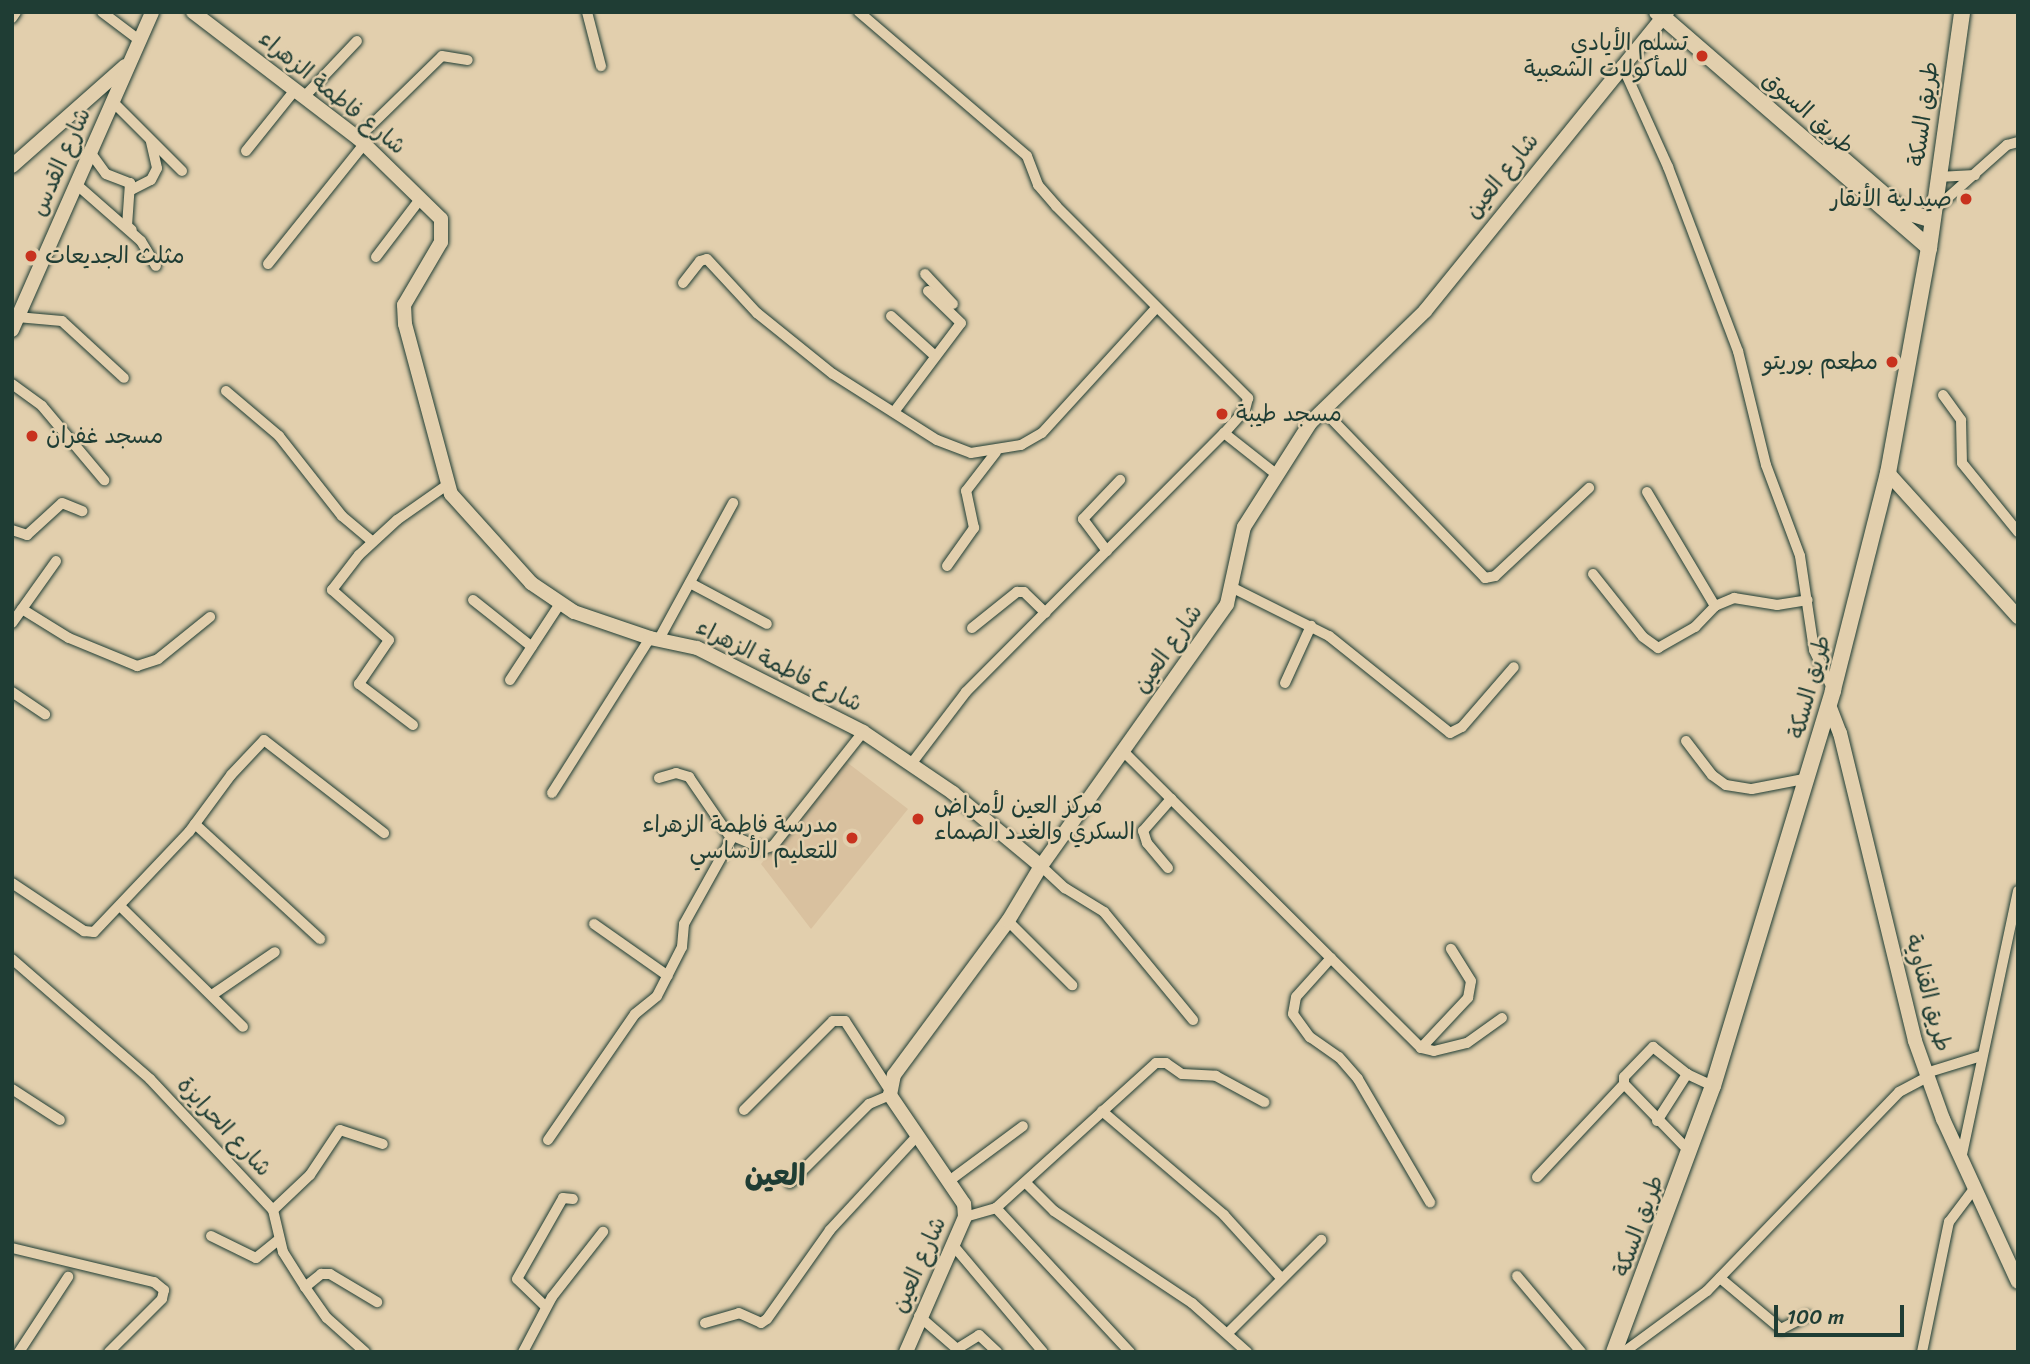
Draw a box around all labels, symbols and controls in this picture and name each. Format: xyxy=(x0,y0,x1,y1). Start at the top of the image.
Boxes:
street label: شارع فاطمة الزهراء xyxy=(253,25,411,161)
place label: تسلم الأيادي للمأكولات الشعبية xyxy=(1524,29,1688,83)
marker: تسلم الأيادي للمأكولات الشعبية xyxy=(1694,48,1710,64)
street label: طريق السكة xyxy=(1903,60,1945,168)
street label: طريق السوق xyxy=(1756,66,1860,160)
street label: شارع القدس xyxy=(25,104,97,220)
street label: شارع العين xyxy=(1459,128,1545,224)
place label: صيدلية الأنقار xyxy=(1831,185,1952,213)
marker: صيدلية الأنقار xyxy=(1958,191,1974,207)
place label: مثلث الجديعات xyxy=(45,242,185,270)
marker: مثلث الجديعات xyxy=(23,248,39,264)
place label: مطعم بوريتو xyxy=(1763,348,1878,376)
marker: مطعم بوريتو xyxy=(1884,354,1900,370)
place label: مسجد طيبة xyxy=(1236,400,1342,428)
marker: مسجد طيبة xyxy=(1214,406,1230,422)
place label: مسجد غفران xyxy=(46,422,163,450)
marker: مسجد غفران xyxy=(24,428,40,444)
street label: شارع العين xyxy=(1127,599,1209,699)
street label: شارع فاطمة الزهراء xyxy=(691,614,867,718)
street label: طريق السكة xyxy=(1783,632,1837,742)
place label: مركز العين لأمراض السكري والغدد الصماء xyxy=(934,792,1135,846)
marker: مركز العين لأمراض السكري والغدد الصماء xyxy=(908,809,928,829)
place label: مدرسة فاطمة الزهراء للتعليم الأساسي xyxy=(642,811,838,865)
marker: مدرسة فاطمة الزهراء للتعليم الأساسي xyxy=(844,830,860,846)
street label: طريق القناوية xyxy=(1899,931,1957,1055)
street label: شارع الحرايزة xyxy=(171,1072,277,1182)
district label: العين xyxy=(744,1157,806,1193)
street label: طريق السكة xyxy=(1608,1172,1670,1280)
street label: شارع العين xyxy=(886,1213,952,1317)
scale bar xyxy=(1778,1290,1908,1334)
text: 100 m xyxy=(1787,1298,1844,1336)

